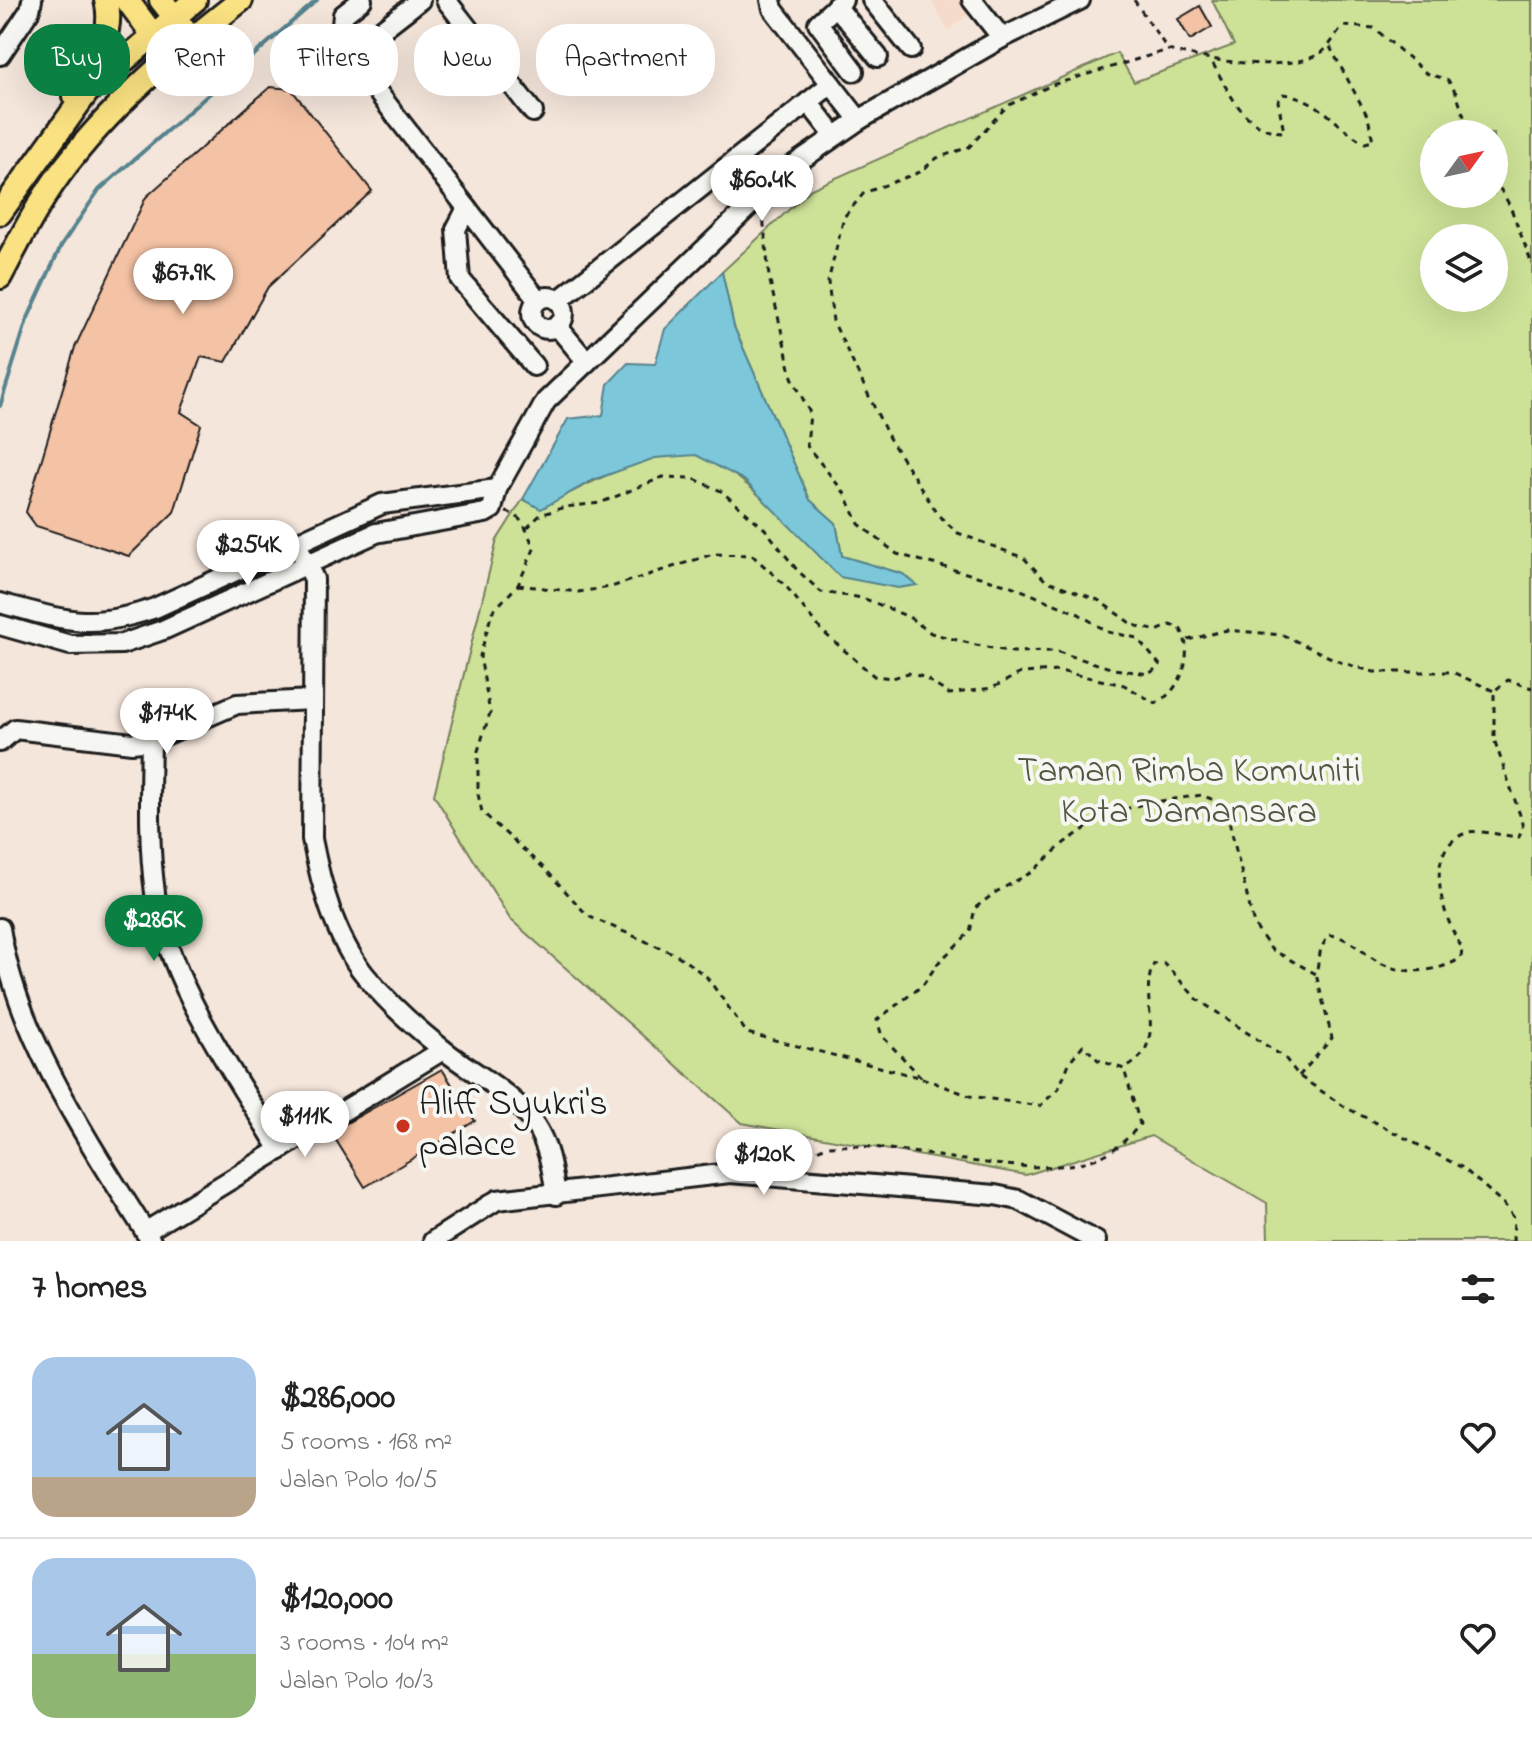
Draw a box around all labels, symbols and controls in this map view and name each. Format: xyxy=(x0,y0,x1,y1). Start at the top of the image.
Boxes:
chip: Buy xyxy=(24,24,130,96)
chip: Rent xyxy=(146,24,254,96)
chip: Filters xyxy=(270,24,398,96)
chip: New xyxy=(414,24,520,96)
chip: Apartment xyxy=(536,24,715,96)
north arrow xyxy=(1420,120,1508,208)
map controls xyxy=(1420,120,1508,312)
pin: $60.4K xyxy=(697,155,827,223)
text: $60.4K xyxy=(728,162,796,200)
button: layers xyxy=(1420,224,1508,312)
pin: $67.9K xyxy=(118,248,248,316)
text: $67.9K xyxy=(151,255,215,293)
pin: $254K xyxy=(192,520,304,588)
text: $254K xyxy=(215,527,281,565)
pin: $174K xyxy=(111,688,223,756)
text: $174K xyxy=(138,695,196,733)
park label: Taman Rimba Komuniti Kota Damansara xyxy=(1017,746,1361,840)
pin: $286K xyxy=(98,895,210,963)
text: $286K xyxy=(123,902,185,940)
place label: Aliff Syukri's palace xyxy=(419,1079,608,1173)
pin: $111K xyxy=(249,1091,361,1159)
text: $111K xyxy=(278,1098,332,1136)
marker: Aliff Syukri's palace xyxy=(394,1117,412,1135)
pin: $120K xyxy=(708,1129,820,1197)
text: $120K xyxy=(734,1136,794,1174)
text: 7 homes xyxy=(32,1264,147,1314)
icon: filters xyxy=(1456,1267,1500,1311)
text: $286,000 xyxy=(280,1374,395,1424)
icon: home xyxy=(96,1389,192,1485)
icon: heart xyxy=(1456,1415,1500,1459)
text: 5 rooms · 168 m² xyxy=(280,1424,452,1462)
text: Jalan Polo 10/5 xyxy=(280,1462,438,1500)
text: $120,000 xyxy=(280,1575,393,1625)
icon: home xyxy=(96,1590,192,1686)
icon: heart xyxy=(1456,1616,1500,1660)
text: 3 rooms · 104 m² xyxy=(280,1625,449,1663)
text: Jalan Polo 10/3 xyxy=(280,1663,433,1701)

